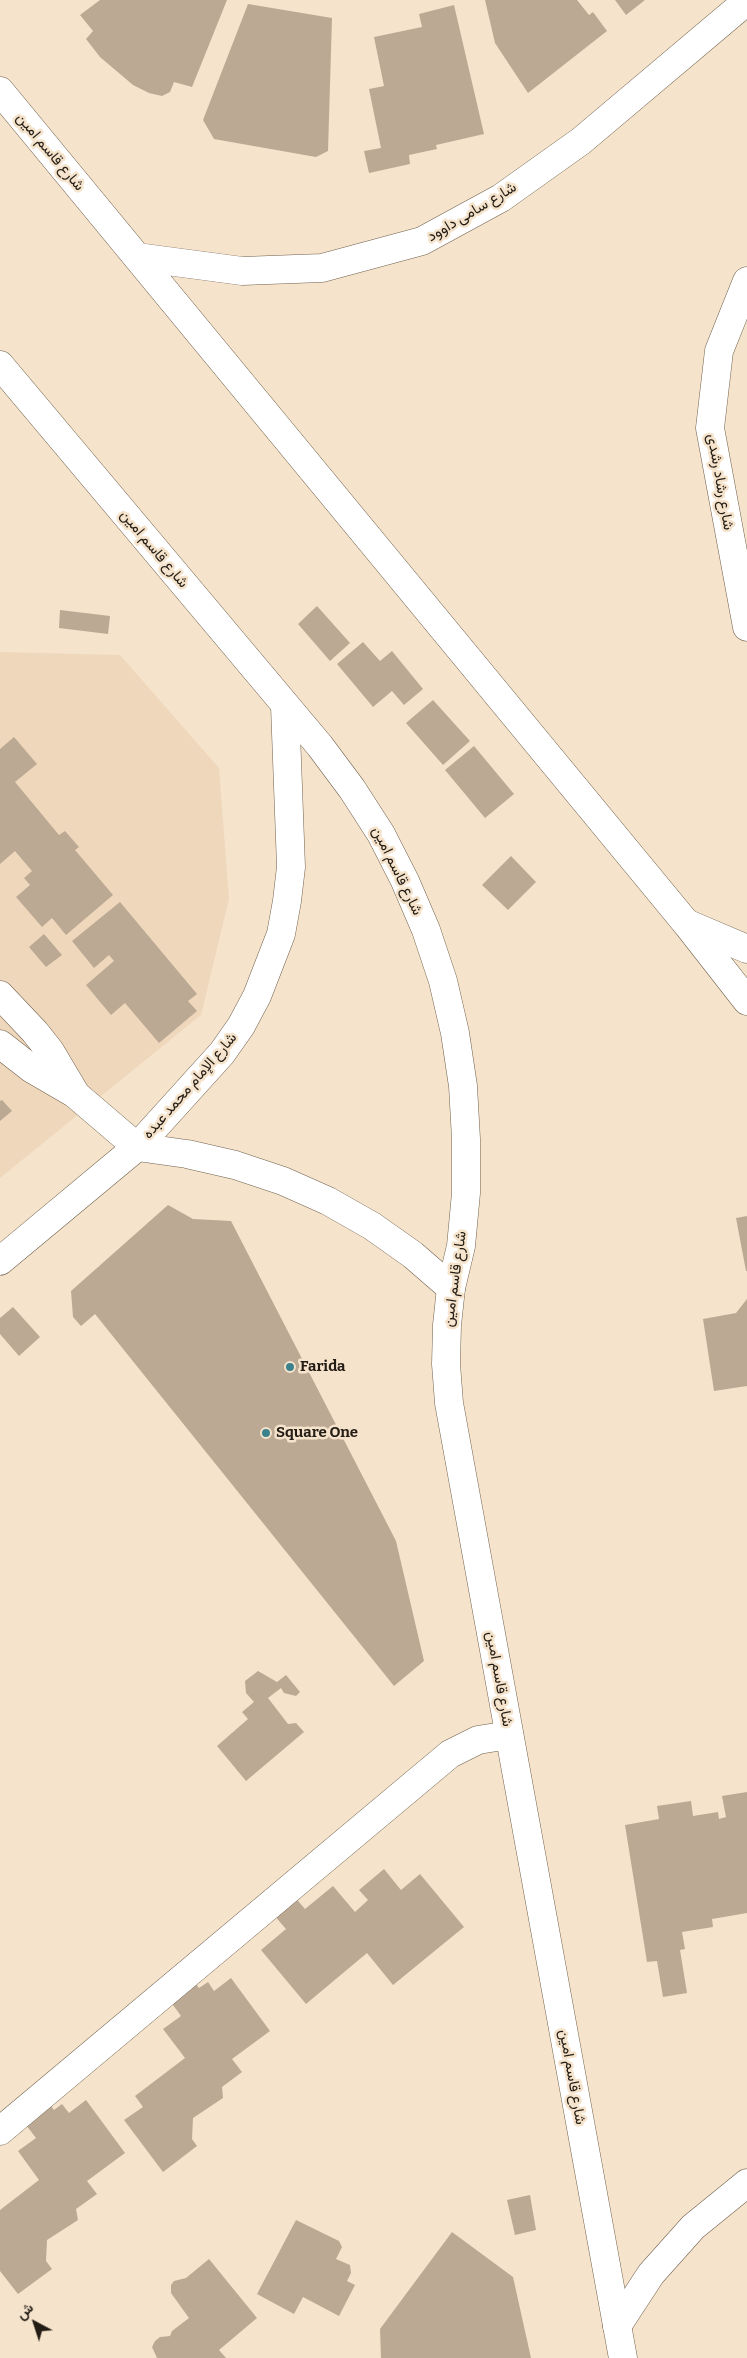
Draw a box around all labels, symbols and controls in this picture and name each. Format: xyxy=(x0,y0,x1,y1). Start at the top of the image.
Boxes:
street label: شارع قاسم امين xyxy=(12,109,88,195)
street label: شارع سامى داوود xyxy=(424,178,520,246)
street label: شارع رشاد رشدى xyxy=(703,432,737,532)
street label: شارع قاسم امين xyxy=(116,506,192,592)
street label: شارع قاسم امين xyxy=(368,824,426,918)
street label: شارع الإمام محمد عبده xyxy=(139,1029,241,1143)
street label: شارع قاسم امين xyxy=(439,1230,471,1328)
place label: Farida xyxy=(300,1358,346,1376)
marker: Farida xyxy=(284,1361,296,1373)
place label: Square One xyxy=(276,1424,358,1442)
marker: Square One xyxy=(260,1427,272,1439)
street label: شارع قاسم امين xyxy=(482,1630,516,1728)
street label: شارع قاسم امين xyxy=(555,2028,589,2126)
north arrow xyxy=(10,2298,60,2348)
text: ش xyxy=(13,2299,37,2323)

